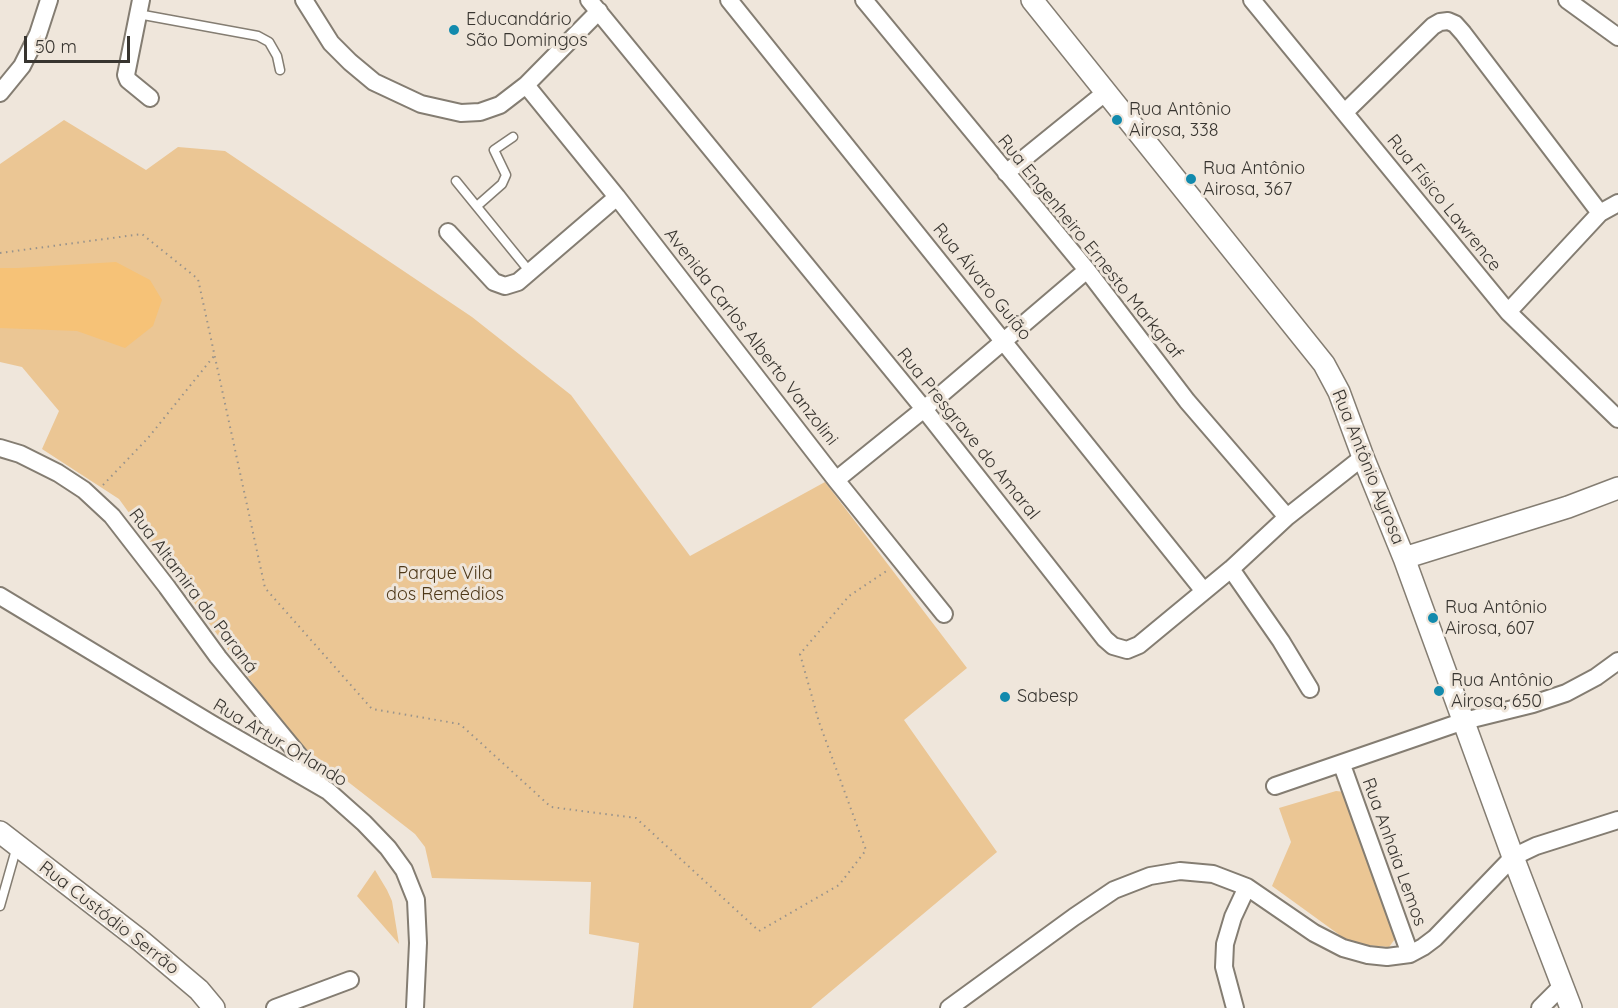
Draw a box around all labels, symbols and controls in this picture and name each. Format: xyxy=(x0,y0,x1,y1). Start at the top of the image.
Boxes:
place label: Educandário São Domingos xyxy=(466,9,588,52)
marker: Educandário São Domingos xyxy=(447,23,461,37)
scale bar xyxy=(27,24,134,62)
text: 50 m xyxy=(35,35,77,58)
place label: Rua Antônio Airosa, 338 xyxy=(1129,99,1231,142)
marker: Rua Antônio Airosa, 338 xyxy=(1110,113,1124,127)
street label: Rua Físico Lawrence xyxy=(1382,130,1506,276)
street label: Rua Engenheiro Ernesto Markgraf xyxy=(993,131,1187,363)
place label: Rua Antônio Airosa, 367 xyxy=(1203,158,1305,201)
marker: Rua Antônio Airosa, 367 xyxy=(1184,172,1198,186)
street label: Rua Álvaro Guião xyxy=(928,219,1036,345)
street label: Avenida Carlos Alberto Vanzolini xyxy=(659,224,843,450)
street label: Rua Presgrave do Amaral xyxy=(892,344,1044,524)
street label: Rua Antônio Ayrosa xyxy=(1327,386,1409,548)
street label: Rua Altamira do Paraná xyxy=(124,504,262,678)
park label: Parque Vila dos Remédios xyxy=(386,563,504,606)
place label: Rua Antônio Airosa, 607 xyxy=(1445,597,1547,640)
marker: Rua Antônio Airosa, 607 xyxy=(1426,611,1440,625)
place label: Rua Antônio Airosa, 650 xyxy=(1451,670,1553,712)
marker: Rua Antônio Airosa, 650 xyxy=(1432,684,1446,698)
place label: Sabesp xyxy=(1017,686,1078,708)
marker: Sabesp xyxy=(998,690,1012,704)
street label: Rua Artur Orlando xyxy=(209,694,351,792)
street label: Rua Anhaia Lemos xyxy=(1357,775,1431,929)
street label: Rua Custódio Serrão xyxy=(35,857,183,979)

